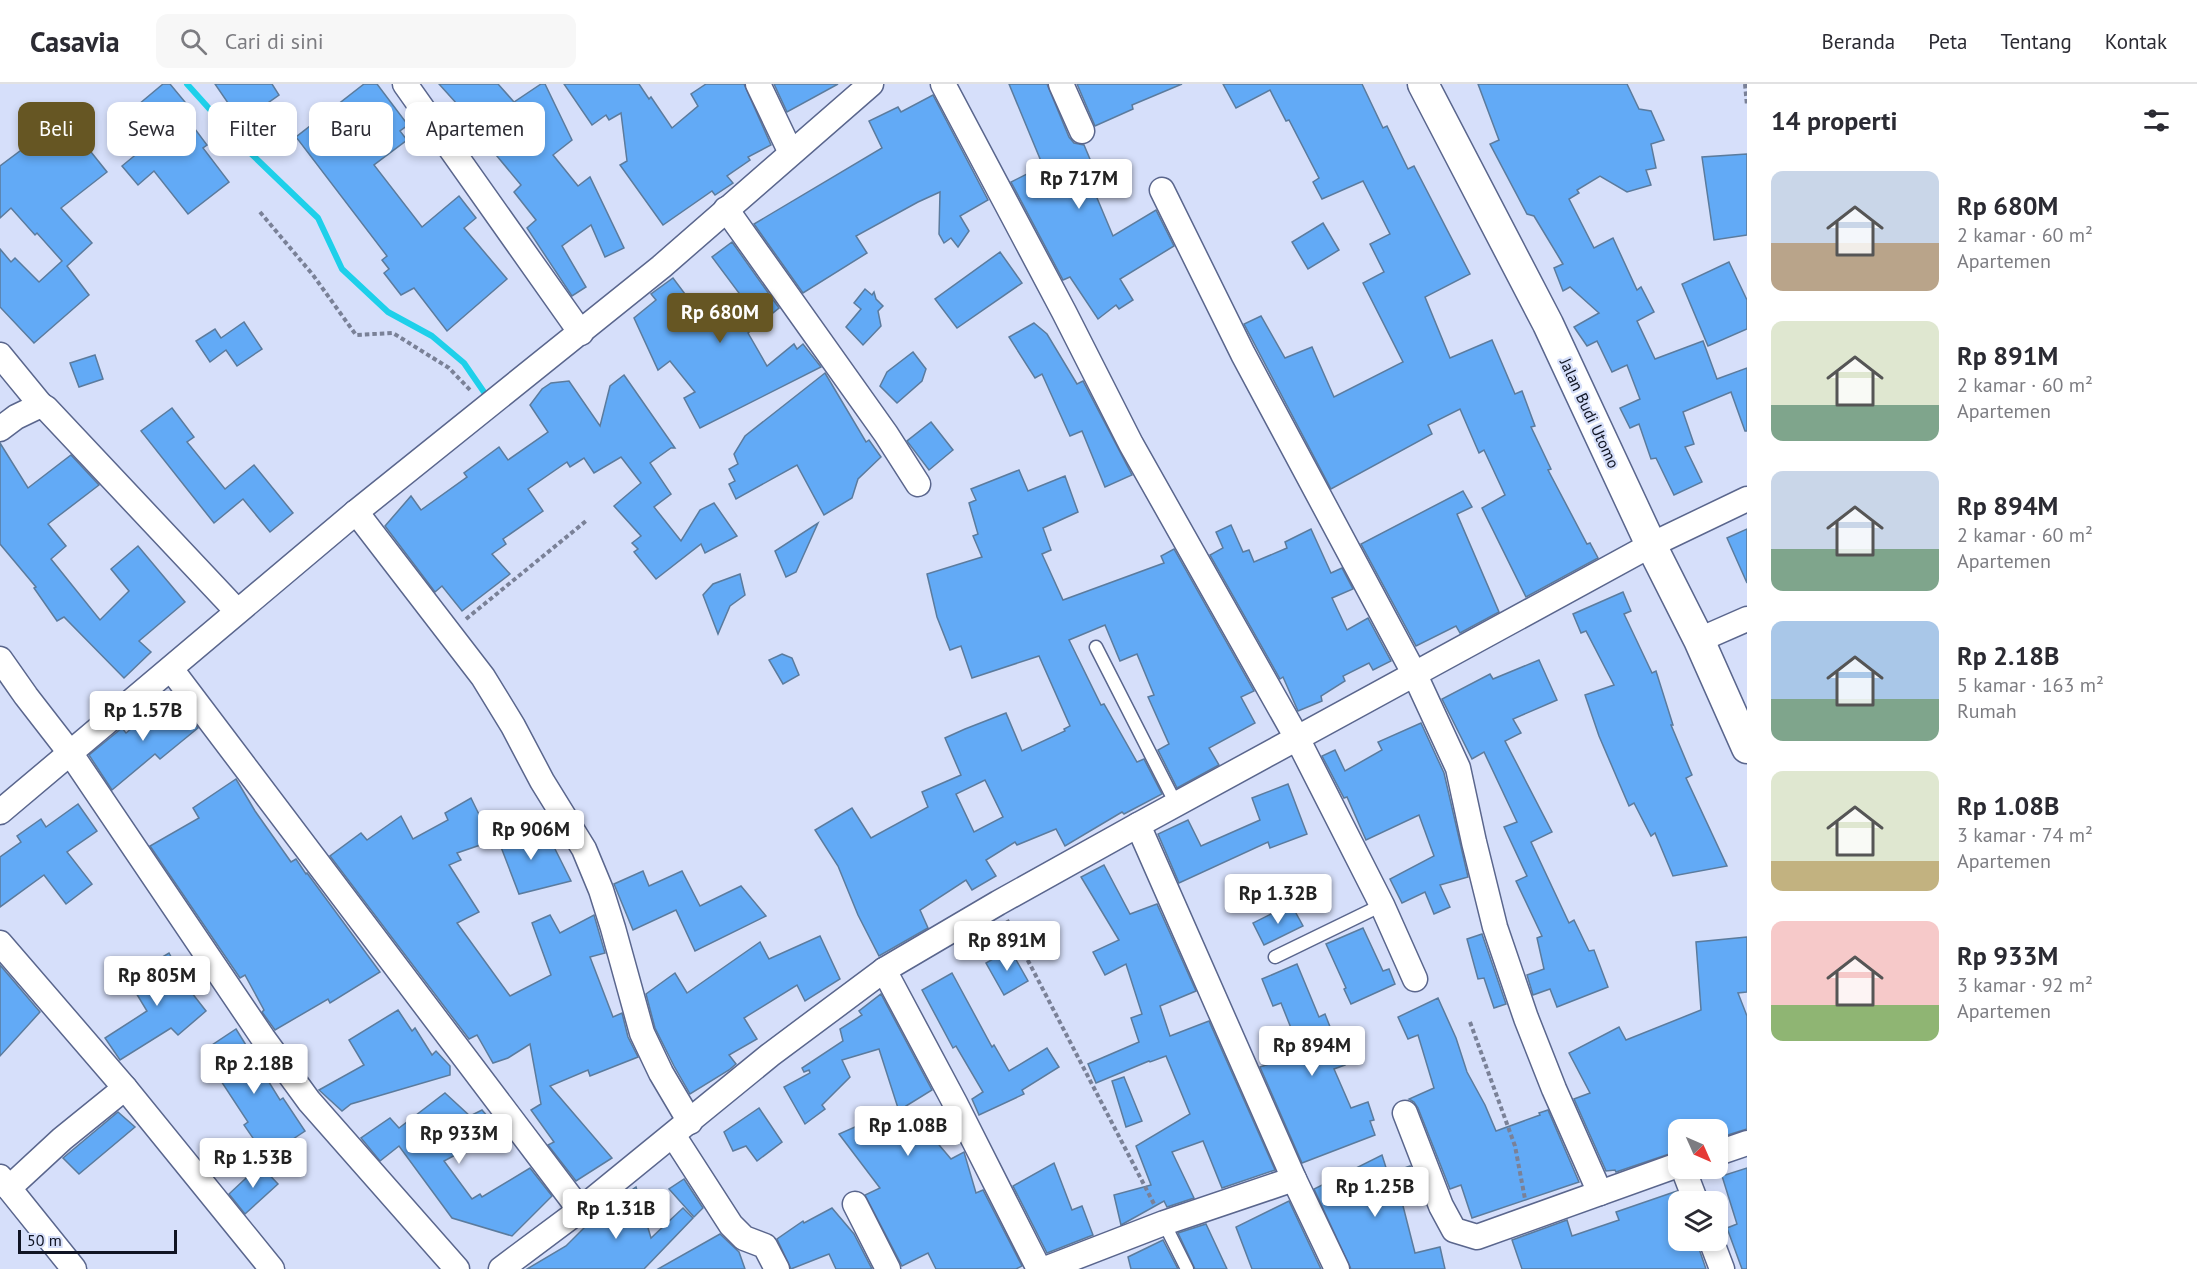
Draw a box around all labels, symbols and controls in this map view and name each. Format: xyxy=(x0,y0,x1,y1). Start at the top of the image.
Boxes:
search box xyxy=(156,14,576,68)
text: Casavia xyxy=(30,23,120,60)
icon: search xyxy=(177,25,210,58)
text: Cari di sini xyxy=(225,27,324,55)
text: Beranda xyxy=(1822,28,1895,55)
text: Peta xyxy=(1928,28,1967,55)
text: Tentang xyxy=(2000,28,2072,55)
text: Kontak xyxy=(2105,28,2167,55)
chip: Beli xyxy=(18,102,95,156)
chip: Sewa xyxy=(107,102,196,156)
chip: Filter xyxy=(208,102,297,156)
chip: Baru xyxy=(309,102,393,156)
chip: Apartemen xyxy=(405,102,545,156)
text: 14 properti xyxy=(1771,104,1897,137)
icon: filters xyxy=(2140,104,2173,137)
pin: Rp 717M xyxy=(1024,159,1134,210)
text: Rp 717M xyxy=(1040,165,1118,191)
text: Rp 680M xyxy=(1957,189,2058,222)
icon: home xyxy=(1819,195,1891,267)
text: 2 kamar · 60 m² xyxy=(1957,222,2093,248)
text: Apartemen xyxy=(1957,248,2051,274)
pin: Rp 680M xyxy=(665,293,775,344)
text: Rp 680M xyxy=(681,299,759,325)
text: Rp 891M xyxy=(1957,339,2058,372)
icon: home xyxy=(1819,345,1891,417)
street label: Jalan Budi Utomo xyxy=(1555,354,1624,471)
text: 2 kamar · 60 m² xyxy=(1957,372,2093,398)
text: Apartemen xyxy=(1957,398,2051,424)
text: Rp 894M xyxy=(1957,489,2058,522)
icon: home xyxy=(1819,495,1891,567)
text: 2 kamar · 60 m² xyxy=(1957,522,2093,548)
text: Apartemen xyxy=(1957,548,2051,574)
text: Rp 2.18B xyxy=(1957,639,2059,672)
icon: home xyxy=(1819,645,1891,717)
text: 5 kamar · 163 m² xyxy=(1957,672,2104,698)
pin: Rp 1.57B xyxy=(81,691,205,742)
text: Rp 1.57B xyxy=(104,697,182,723)
text: Rumah xyxy=(1957,698,2017,724)
text: Rp 1.08B xyxy=(1957,789,2059,822)
icon: home xyxy=(1819,795,1891,867)
pin: Rp 906M xyxy=(476,810,586,861)
text: Rp 906M xyxy=(492,816,570,842)
text: 3 kamar · 74 m² xyxy=(1957,822,2093,848)
text: Apartemen xyxy=(1957,848,2051,874)
pin: Rp 1.32B xyxy=(1216,874,1340,925)
text: Rp 1.32B xyxy=(1239,880,1317,906)
pin: Rp 891M xyxy=(952,921,1062,972)
text: Rp 891M xyxy=(968,927,1046,953)
text: Rp 933M xyxy=(1957,939,2058,972)
icon: home xyxy=(1819,945,1891,1017)
pin: Rp 805M xyxy=(102,956,212,1007)
text: Rp 805M xyxy=(118,962,196,988)
text: 3 kamar · 92 m² xyxy=(1957,972,2093,998)
text: Apartemen xyxy=(1957,998,2051,1024)
pin: Rp 894M xyxy=(1257,1026,1367,1077)
text: Rp 894M xyxy=(1273,1032,1351,1058)
pin: Rp 2.18B xyxy=(192,1044,316,1095)
text: Rp 2.18B xyxy=(215,1050,293,1076)
pin: Rp 1.08B xyxy=(846,1106,970,1157)
text: Rp 1.08B xyxy=(869,1112,947,1138)
pin: Rp 933M xyxy=(404,1114,514,1165)
north arrow xyxy=(1668,1119,1728,1179)
map controls xyxy=(1668,1119,1728,1251)
text: Rp 933M xyxy=(420,1120,498,1146)
pin: Rp 1.53B xyxy=(191,1138,315,1189)
text: Rp 1.53B xyxy=(214,1144,292,1170)
pin: Rp 1.25B xyxy=(1313,1167,1437,1218)
text: Rp 1.25B xyxy=(1336,1173,1414,1199)
pin: Rp 1.31B xyxy=(554,1189,678,1240)
button: layers xyxy=(1668,1191,1728,1251)
text: Rp 1.31B xyxy=(577,1195,655,1221)
scale bar xyxy=(18,1227,177,1254)
text: 50 m xyxy=(27,1230,62,1250)

